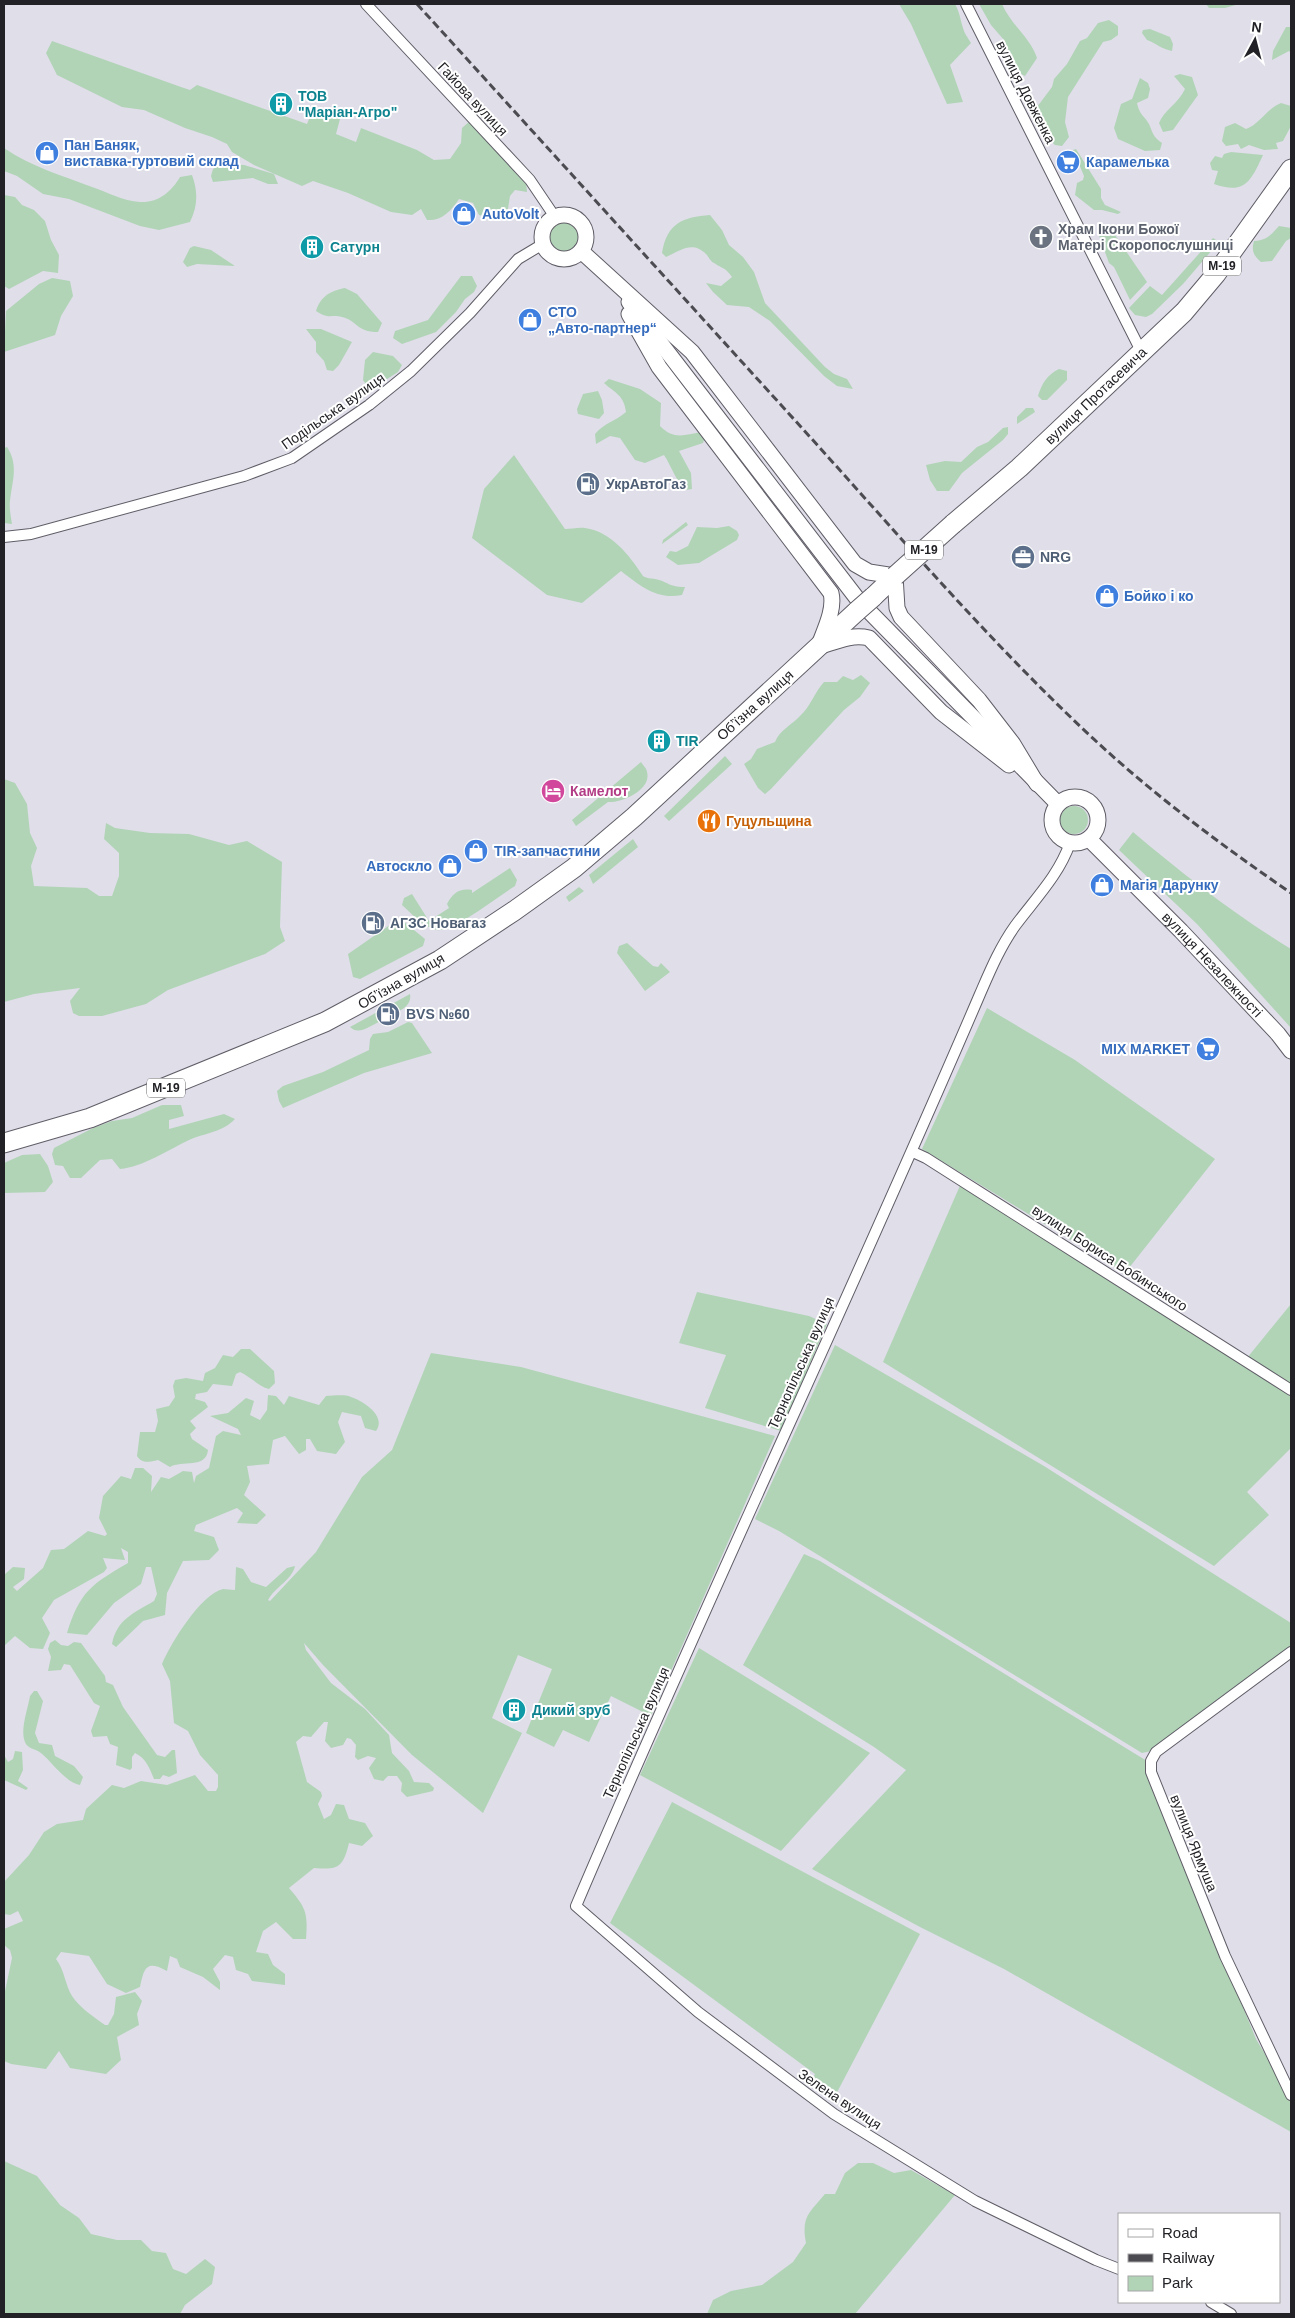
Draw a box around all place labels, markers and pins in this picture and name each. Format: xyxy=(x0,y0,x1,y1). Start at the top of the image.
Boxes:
place label: ТОВ "Маріан-Агро" xyxy=(298,88,397,120)
building icon: ТОВ "Маріан-Агро" xyxy=(268,91,294,117)
place label: Пан Баняк, виставка-гуртовий склад xyxy=(64,137,239,169)
shop icon: Пан Баняк, виставка-гуртовий склад xyxy=(34,140,60,166)
supermarket icon: Карамелька xyxy=(1055,149,1081,175)
place label: Карамелька xyxy=(1086,154,1169,170)
shop icon: AutoVolt xyxy=(451,201,477,227)
place label: AutoVolt xyxy=(482,206,540,222)
place label: Храм Ікони Божої Матері Скоропослушниці xyxy=(1058,221,1234,253)
church icon: Храм Ікони Божої Матері Скоропослушниці xyxy=(1028,224,1054,250)
building icon: Сатурн xyxy=(299,234,325,260)
place label: Сатурн xyxy=(330,239,380,255)
place label: СТО „Авто-партнер“ xyxy=(548,304,657,336)
shop icon: СТО „Авто-партнер“ xyxy=(517,307,543,333)
fuel station icon: УкрАвтоГаз xyxy=(575,471,601,497)
place label: УкрАвтоГаз xyxy=(606,476,686,492)
office icon: NRG xyxy=(1010,544,1036,570)
place label: NRG xyxy=(1040,549,1071,565)
shop icon: Бойко і ко xyxy=(1094,583,1120,609)
place label: Бойко і ко xyxy=(1124,588,1194,604)
building icon: TIR xyxy=(646,728,672,754)
place label: TIR xyxy=(676,733,699,749)
hotel icon: Камелот xyxy=(540,778,566,804)
place label: Камелот xyxy=(570,783,629,799)
restaurant icon: Гуцульщина xyxy=(696,808,722,834)
place label: Гуцульщина xyxy=(726,813,812,829)
shop icon: TIR-запчастини xyxy=(463,838,489,864)
place label: TIR-запчастини xyxy=(494,843,600,859)
shop icon: Автоскло xyxy=(437,853,463,879)
place label: Автоскло xyxy=(366,858,432,874)
shop icon: Магія Дарунку xyxy=(1089,872,1115,898)
place label: Магія Дарунку xyxy=(1120,877,1219,893)
fuel station icon: АГЗС Новагаз xyxy=(360,910,386,936)
place label: АГЗС Новагаз xyxy=(390,915,486,931)
fuel station icon: BVS №60 xyxy=(375,1001,401,1027)
place label: BVS №60 xyxy=(406,1006,470,1022)
supermarket icon: MIX MARKET xyxy=(1195,1036,1221,1062)
place label: MIX MARKET xyxy=(1101,1041,1190,1057)
building icon: Дикий зруб xyxy=(501,1697,527,1723)
place label: Дикий зруб xyxy=(532,1702,611,1718)

